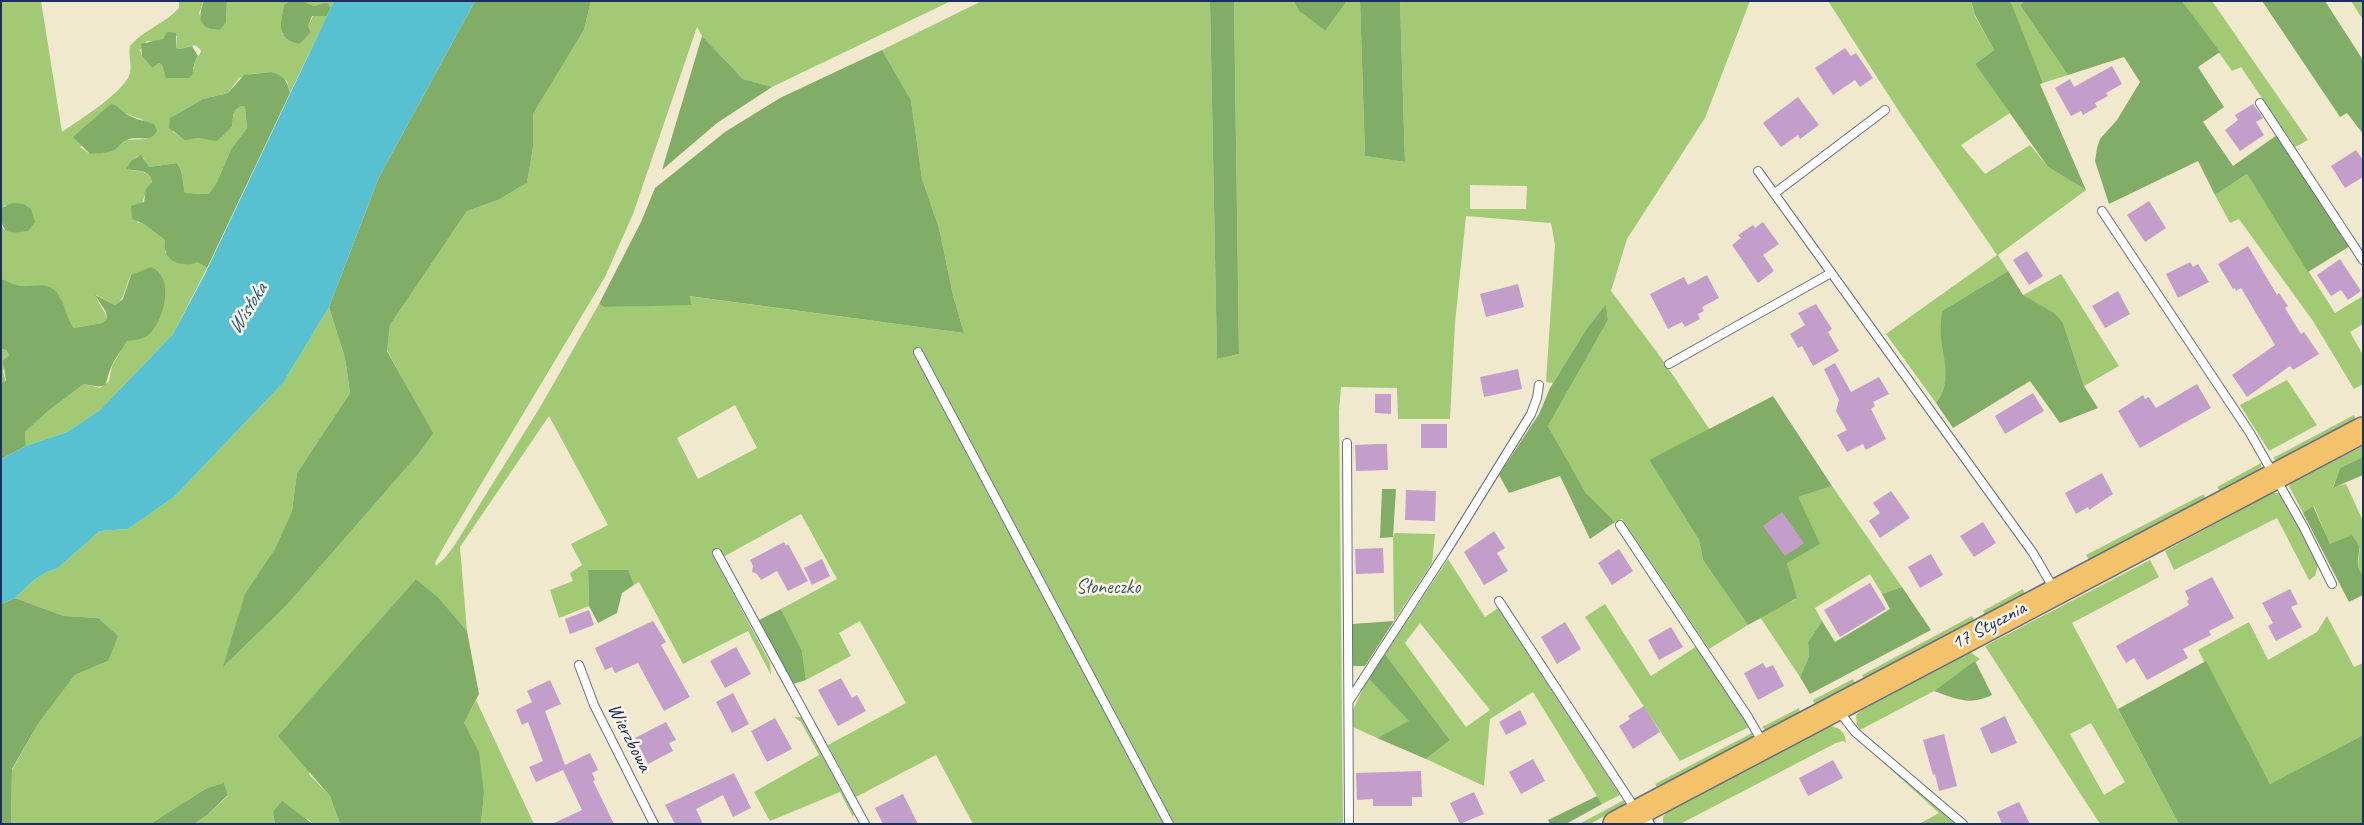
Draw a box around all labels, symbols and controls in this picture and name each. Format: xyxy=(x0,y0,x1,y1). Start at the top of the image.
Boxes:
water label: Wisłoka xyxy=(223,279,273,339)
park label: Słoneczko xyxy=(1076,576,1140,600)
street label: 17 Stycznia xyxy=(1948,596,2030,656)
street label: Wierzbowa xyxy=(602,700,656,776)

